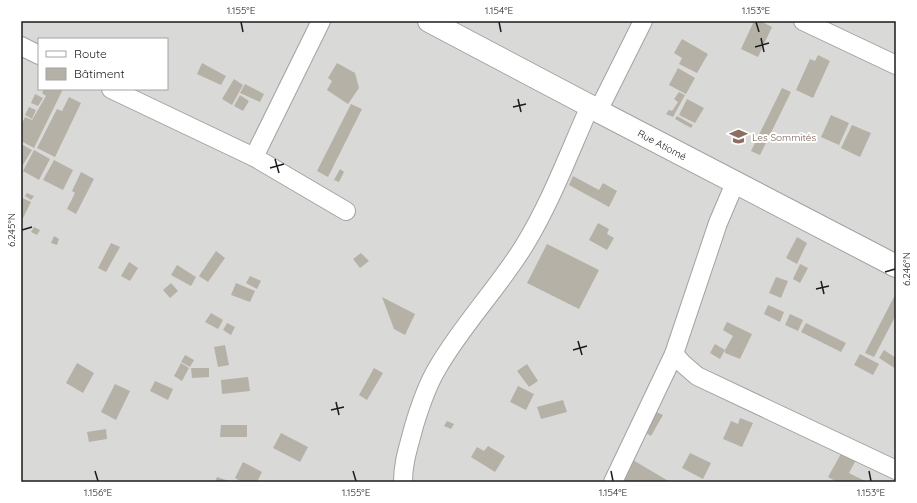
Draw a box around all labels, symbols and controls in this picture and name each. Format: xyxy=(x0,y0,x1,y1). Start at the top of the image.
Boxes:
text: 1.155°E xyxy=(227,4,256,17)
text: 1.154°E xyxy=(485,4,514,17)
text: 1.153°E xyxy=(742,4,771,17)
legend xyxy=(38,38,168,90)
text: Route xyxy=(74,46,107,61)
text: Bâtiment xyxy=(74,66,124,81)
street label: Rue Atiomé xyxy=(635,127,689,163)
school or university icon: Les Sommités xyxy=(729,127,749,147)
place label: Les Sommités xyxy=(752,131,816,144)
text: 6.245°N xyxy=(5,213,18,247)
text: 6.246°N xyxy=(900,252,913,286)
text: 1.156°E xyxy=(84,486,113,499)
text: 1.155°E xyxy=(342,486,371,499)
text: 1.154°E xyxy=(599,486,628,499)
text: 1.153°E xyxy=(857,486,886,499)

